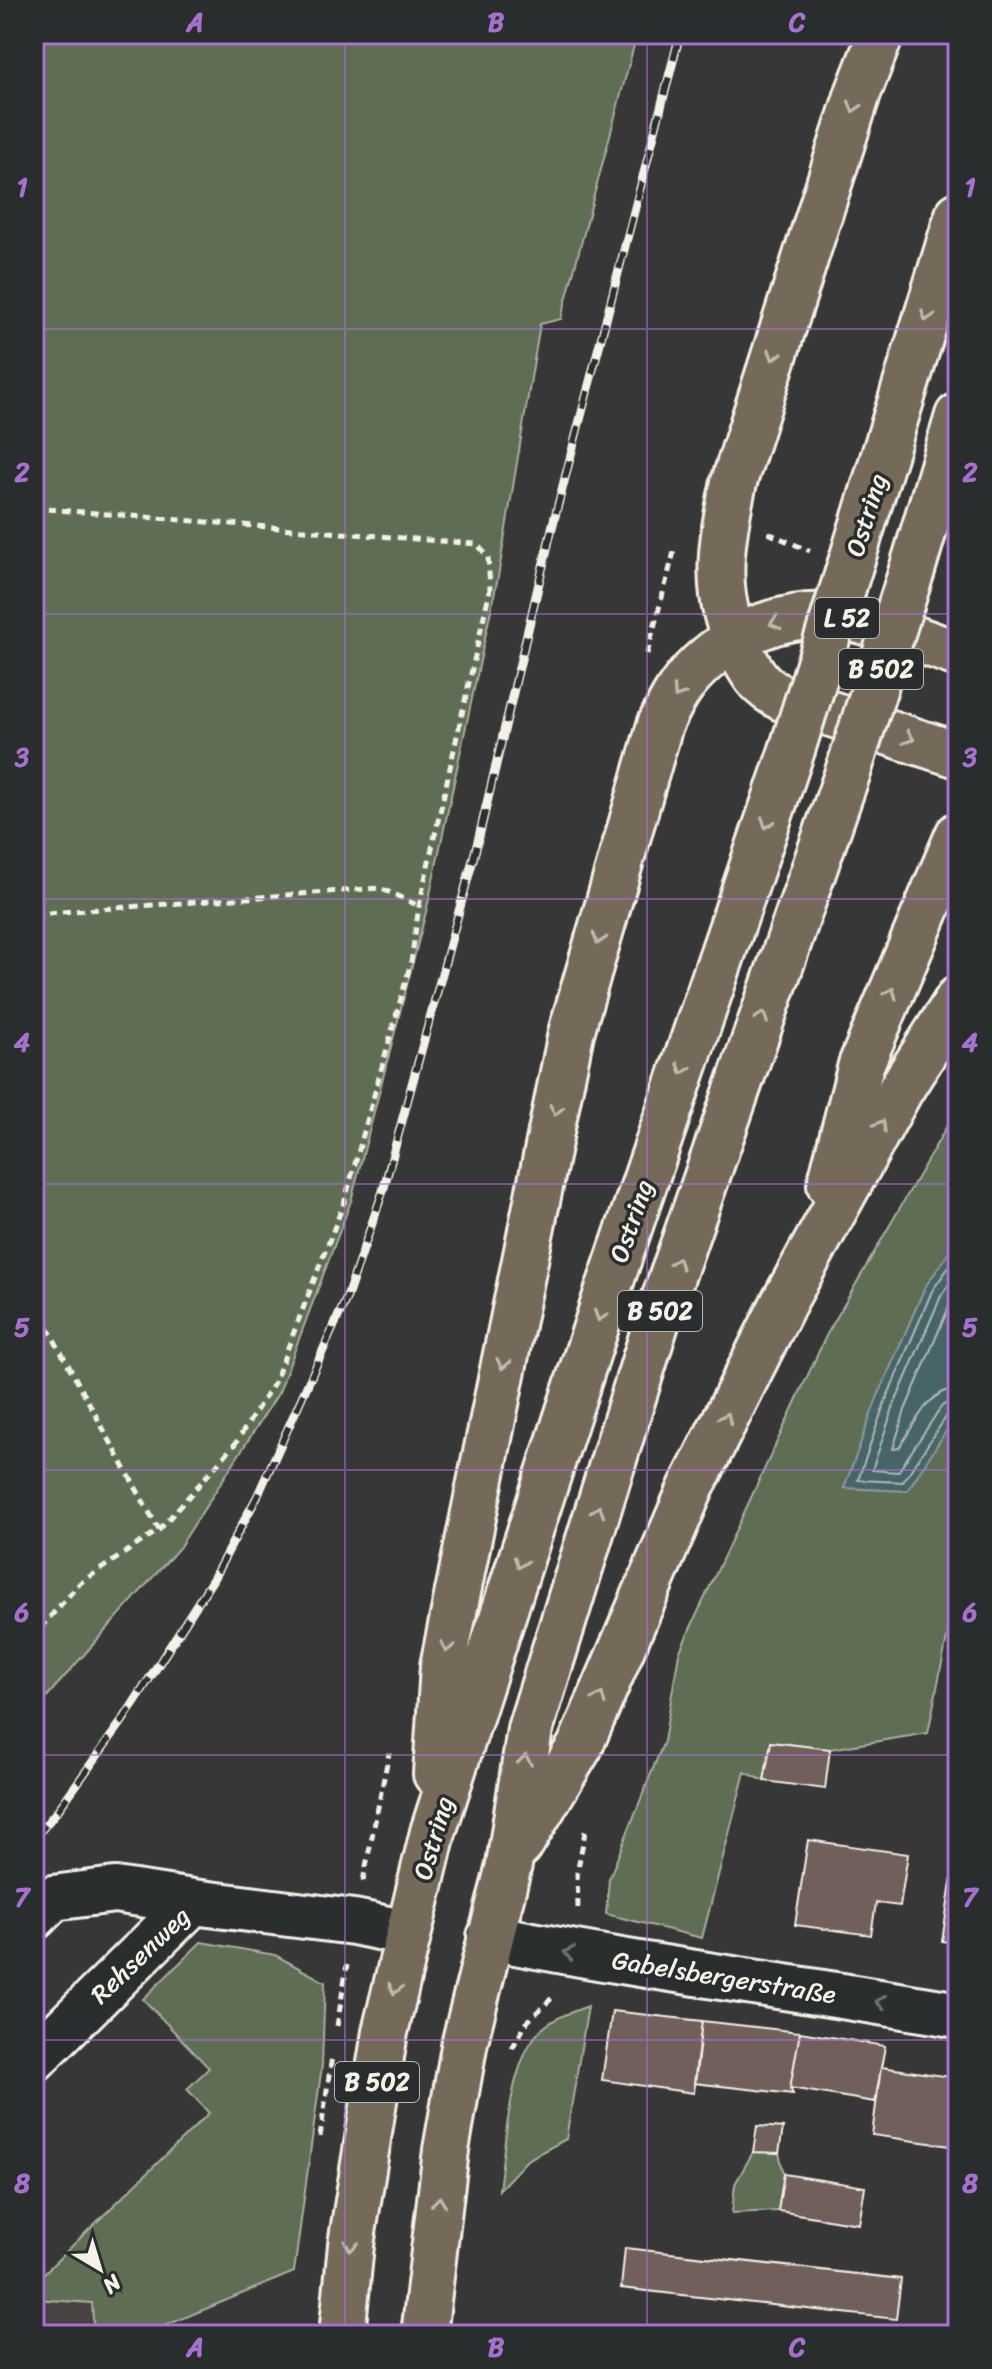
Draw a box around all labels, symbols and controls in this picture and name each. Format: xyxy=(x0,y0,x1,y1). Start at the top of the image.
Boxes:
text: A xyxy=(185,0,204,45)
text: B xyxy=(488,0,505,45)
text: C xyxy=(788,0,806,45)
one-way arrow xyxy=(847,99,863,113)
text: 1 xyxy=(16,164,28,210)
text: 1 xyxy=(964,164,976,210)
one-way arrow xyxy=(920,309,936,323)
one-way arrow xyxy=(768,347,784,361)
text: 2 xyxy=(13,449,30,495)
text: 2 xyxy=(961,449,978,495)
street label: Ostring xyxy=(832,468,900,562)
road number: L 52 xyxy=(815,598,879,638)
one-way arrow xyxy=(768,614,782,630)
road number: B 502 xyxy=(839,649,923,689)
one-way arrow xyxy=(673,684,688,699)
one-way arrow xyxy=(902,728,916,745)
text: 3 xyxy=(14,734,30,780)
text: 3 xyxy=(962,734,978,780)
one-way arrow xyxy=(761,816,777,830)
one-way arrow xyxy=(591,932,608,946)
one-way arrow xyxy=(881,987,898,1001)
one-way arrow xyxy=(753,1011,769,1025)
text: 4 xyxy=(14,1019,30,1065)
text: 4 xyxy=(962,1019,978,1065)
one-way arrow xyxy=(677,1062,693,1076)
one-way arrow xyxy=(548,1103,565,1117)
one-way arrow xyxy=(871,1119,886,1134)
street label: Ostring xyxy=(595,1173,667,1269)
one-way arrow xyxy=(667,1257,683,1271)
road number: B 502 xyxy=(618,1291,702,1331)
text: 5 xyxy=(14,1304,30,1350)
text: 5 xyxy=(962,1304,978,1350)
one-way arrow xyxy=(593,1308,609,1322)
one-way arrow xyxy=(495,1357,512,1371)
one-way arrow xyxy=(716,1412,732,1427)
one-way arrow xyxy=(589,1504,605,1518)
one-way arrow xyxy=(514,1556,530,1570)
text: 6 xyxy=(14,1589,30,1635)
text: 6 xyxy=(962,1589,978,1635)
one-way arrow xyxy=(439,1640,456,1653)
one-way arrow xyxy=(591,1692,607,1707)
one-way arrow xyxy=(516,1753,533,1767)
street label: Ostring xyxy=(399,1791,467,1885)
text: 7 xyxy=(15,1874,32,1920)
text: 7 xyxy=(963,1874,980,1920)
street label: Rehsenweg xyxy=(79,1895,201,2015)
street label: Gabelsbergerstraße xyxy=(609,1937,840,2017)
one-way arrow xyxy=(562,1945,576,1962)
one-way arrow xyxy=(387,1982,404,1996)
one-way arrow xyxy=(874,1994,888,2011)
road number: B 502 xyxy=(335,2062,419,2102)
text: 8 xyxy=(13,2160,30,2206)
text: 8 xyxy=(961,2160,978,2206)
one-way arrow xyxy=(431,2195,448,2208)
north arrow xyxy=(60,2229,140,2309)
one-way arrow xyxy=(343,2240,360,2253)
text: N xyxy=(93,2264,131,2305)
text: A xyxy=(185,2324,204,2369)
text: B xyxy=(488,2324,505,2369)
text: C xyxy=(788,2324,806,2369)

